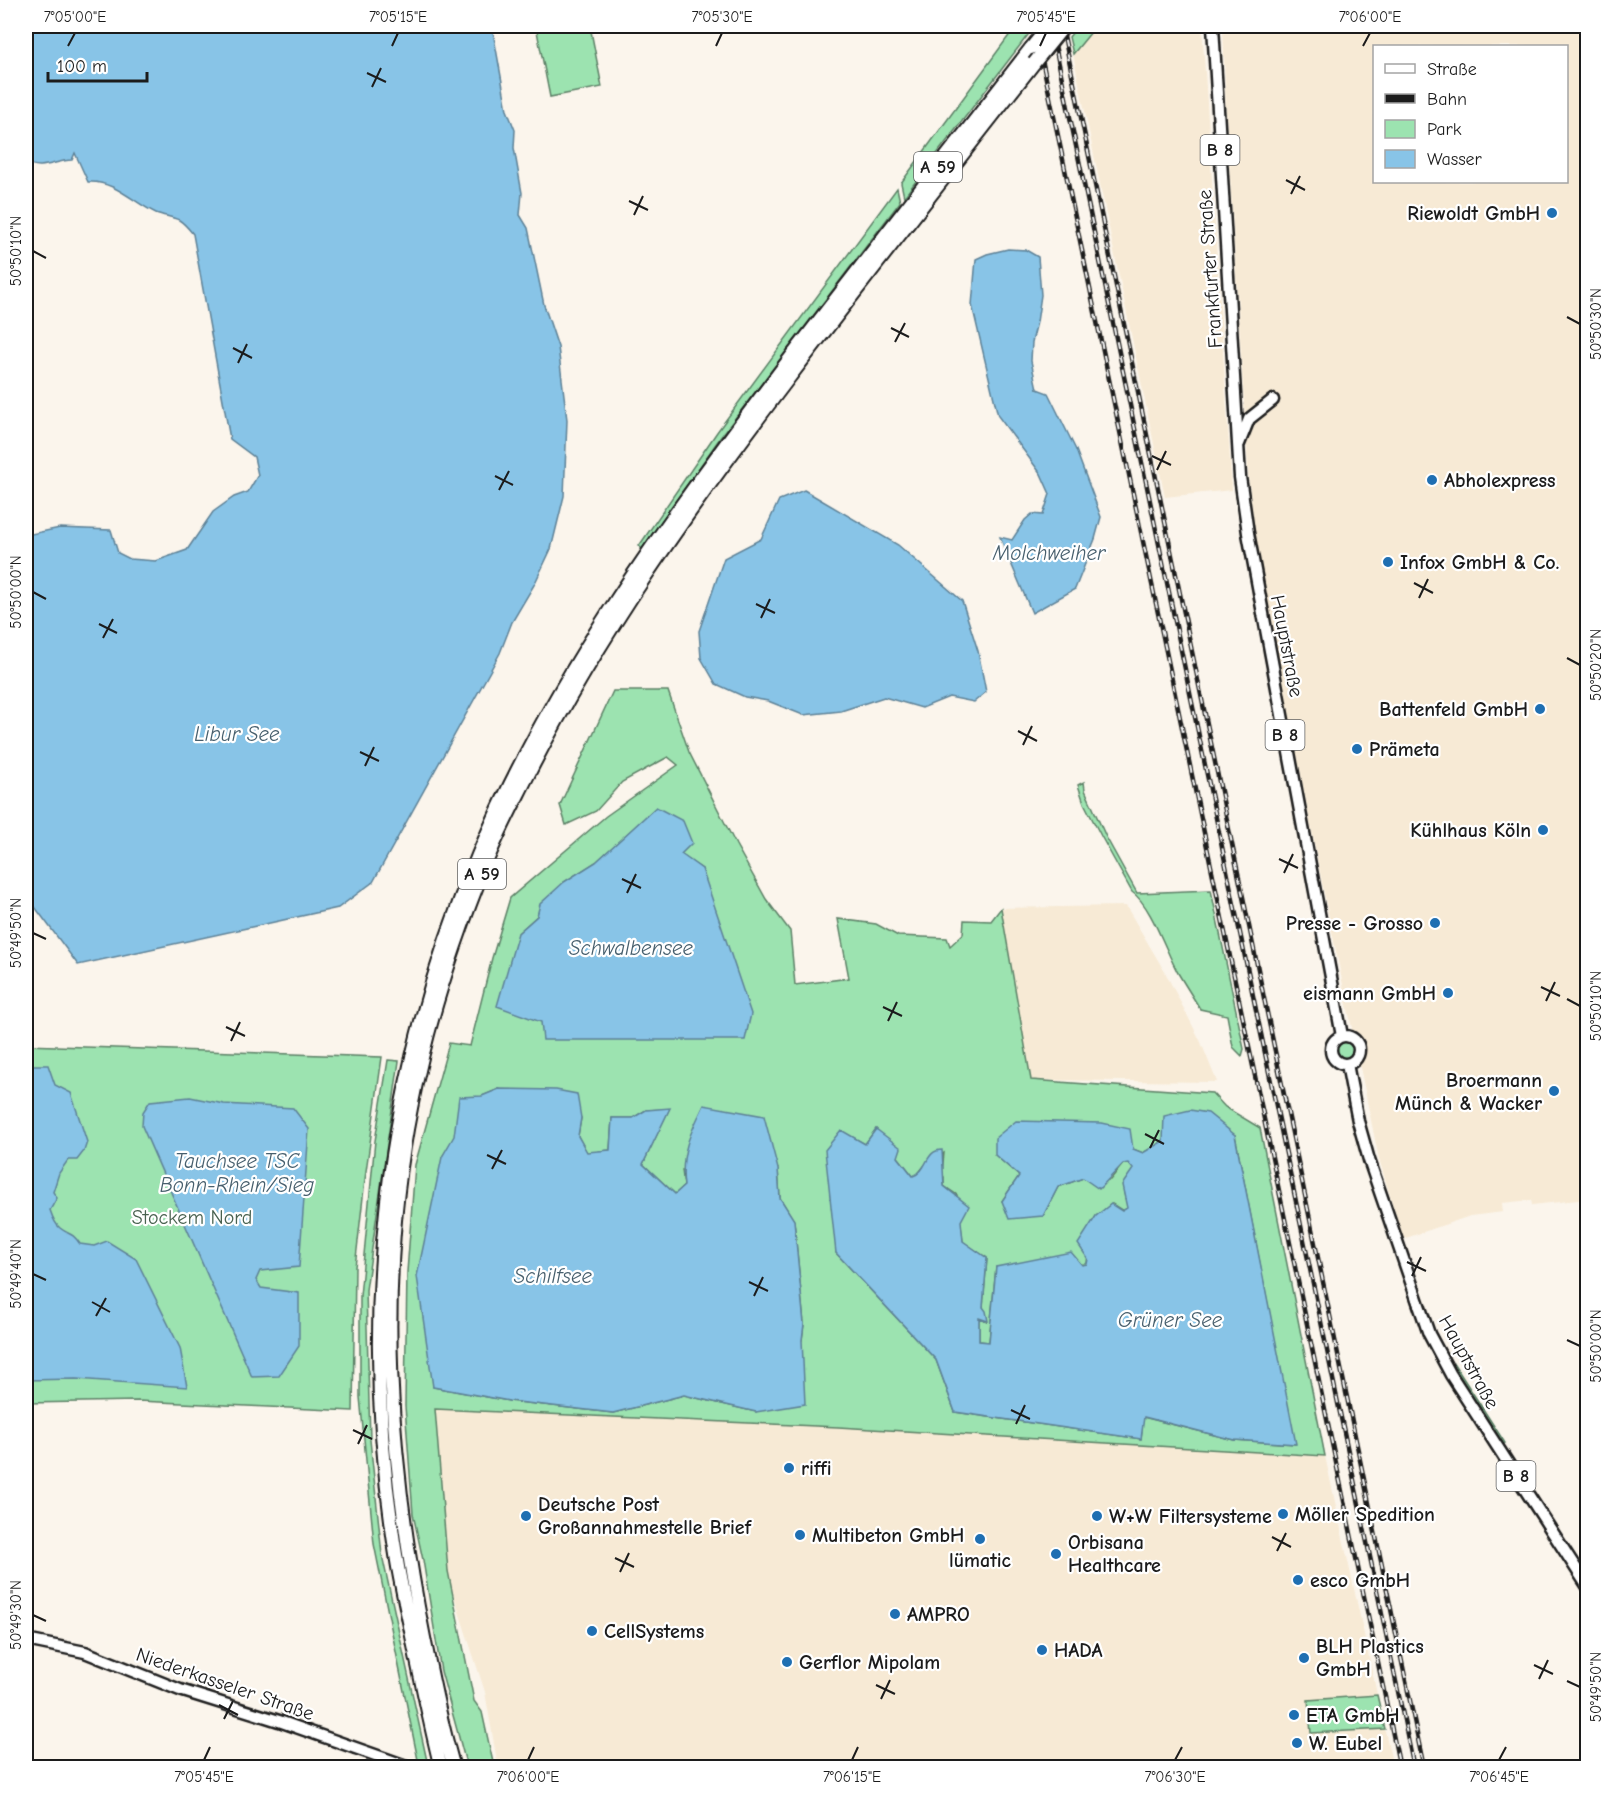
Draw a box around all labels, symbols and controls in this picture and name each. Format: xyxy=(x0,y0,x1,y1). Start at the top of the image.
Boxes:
text: 7°05'00"E xyxy=(44,8,106,26)
text: 7°05'15"E xyxy=(369,8,427,26)
text: 7°05'30"E xyxy=(692,8,752,26)
text: 7°05'45"E xyxy=(1016,8,1076,26)
text: 7°06'00"E xyxy=(1339,8,1401,26)
scale bar xyxy=(48,45,147,83)
legend xyxy=(1373,45,1568,183)
text: 100 m xyxy=(57,56,107,77)
text: Straße xyxy=(1427,59,1477,80)
text: Bahn xyxy=(1427,89,1467,110)
text: Park xyxy=(1427,119,1462,140)
road number: B 8 xyxy=(1200,135,1240,165)
text: Wasser xyxy=(1427,149,1483,170)
road number: A 59 xyxy=(914,152,962,182)
street label: Frankfurter Straße xyxy=(1193,189,1227,349)
place label: Riewoldt GmbH xyxy=(1407,202,1540,225)
marker: Riewoldt GmbH xyxy=(1545,206,1559,220)
text: 50°50'10"N xyxy=(7,216,25,286)
text: 50°50'30"N xyxy=(1587,288,1605,360)
place label: Abholexpress xyxy=(1444,469,1555,492)
marker: Abholexpress xyxy=(1425,473,1439,487)
water label: Molchweiher xyxy=(992,541,1107,565)
place label: Infox GmbH & Co. xyxy=(1400,551,1559,574)
text: 50°50'00"N xyxy=(7,555,25,629)
marker: Infox GmbH & Co. xyxy=(1381,555,1395,569)
street label: Hauptstraße xyxy=(1266,593,1308,699)
text: 50°50'20"N xyxy=(1587,629,1605,701)
place label: Battenfeld GmbH xyxy=(1379,698,1528,721)
marker: Battenfeld GmbH xyxy=(1533,702,1547,716)
road number: B 8 xyxy=(1266,720,1304,750)
water label: Libur See xyxy=(194,722,280,746)
place label: Prämeta xyxy=(1369,738,1440,761)
marker: Prämeta xyxy=(1350,742,1364,756)
place label: Kühlhaus Köln xyxy=(1410,819,1531,842)
marker: Kühlhaus Köln xyxy=(1536,823,1550,837)
road number: A 59 xyxy=(458,859,506,889)
text: 50°49'50"N xyxy=(7,898,25,968)
place label: Presse - Grosso xyxy=(1286,912,1423,935)
marker: Presse - Grosso xyxy=(1428,916,1442,930)
water label: Schwalbensee xyxy=(569,936,693,960)
text: 50°50'10"N xyxy=(1587,971,1605,1041)
place label: eismann GmbH xyxy=(1303,982,1436,1005)
marker: eismann GmbH xyxy=(1441,986,1455,1000)
place label: Broermann Münch & Wacker xyxy=(1395,1069,1542,1115)
marker: Broermann Münch & Wacker xyxy=(1547,1084,1561,1098)
water label: Tauchsee TSC Bonn-Rhein/Sieg xyxy=(160,1149,314,1197)
park label: Stockem Nord xyxy=(132,1206,252,1229)
text: 50°49'40"N xyxy=(7,1239,25,1309)
water label: Schilfsee xyxy=(514,1264,593,1288)
water label: Grüner See xyxy=(1118,1308,1223,1332)
text: 50°50'00"N xyxy=(1587,1309,1605,1383)
street label: Hauptstraße xyxy=(1434,1311,1504,1413)
place label: riffi xyxy=(801,1457,832,1480)
marker: riffi xyxy=(782,1461,796,1475)
road number: B 8 xyxy=(1496,1461,1536,1491)
place label: Deutsche Post Großannahmestelle Brief xyxy=(538,1493,753,1539)
place label: Möller Spedition xyxy=(1295,1503,1435,1526)
place label: W+W Filtersysteme xyxy=(1109,1505,1272,1528)
marker: Möller Spedition xyxy=(1276,1507,1290,1521)
marker: Deutsche Post Großannahmestelle Brief xyxy=(519,1509,533,1523)
marker: W+W Filtersysteme xyxy=(1090,1509,1104,1523)
place label: Multibeton GmbH xyxy=(812,1524,964,1547)
marker: Multibeton GmbH xyxy=(793,1528,807,1542)
place label: Orbisana Healthcare xyxy=(1068,1531,1161,1577)
marker: lümatic xyxy=(973,1532,987,1546)
marker: Orbisana Healthcare xyxy=(1049,1547,1063,1561)
place label: lümatic xyxy=(949,1549,1012,1572)
place label: esco GmbH xyxy=(1310,1569,1410,1592)
marker: esco GmbH xyxy=(1291,1573,1305,1587)
text: 50°49'30"N xyxy=(7,1580,25,1650)
place label: AMPRO xyxy=(907,1603,970,1626)
marker: AMPRO xyxy=(888,1607,902,1621)
place label: CellSystems xyxy=(604,1620,704,1643)
marker: CellSystems xyxy=(585,1624,599,1638)
place label: BLH Plastics GmbH xyxy=(1316,1635,1424,1681)
place label: HADA xyxy=(1054,1639,1103,1662)
street label: Niederkasseler Straße xyxy=(133,1643,317,1725)
marker: HADA xyxy=(1035,1643,1049,1657)
place label: Gerflor Mipolam xyxy=(799,1651,940,1674)
marker: BLH Plastics GmbH xyxy=(1297,1651,1311,1665)
text: 50°49'50"N xyxy=(1587,1652,1605,1722)
marker: Gerflor Mipolam xyxy=(780,1655,794,1669)
place label: ETA GmbH xyxy=(1306,1704,1400,1727)
marker: ETA GmbH xyxy=(1287,1708,1301,1722)
place label: W. Eubel xyxy=(1309,1732,1382,1755)
marker: W. Eubel xyxy=(1290,1736,1304,1750)
text: 7°05'45"E xyxy=(174,1768,234,1786)
text: 7°06'00"E xyxy=(497,1768,559,1786)
text: 7°06'15"E xyxy=(823,1768,881,1786)
text: 7°06'30"E xyxy=(1145,1768,1205,1786)
text: 7°06'45"E xyxy=(1469,1768,1529,1786)

